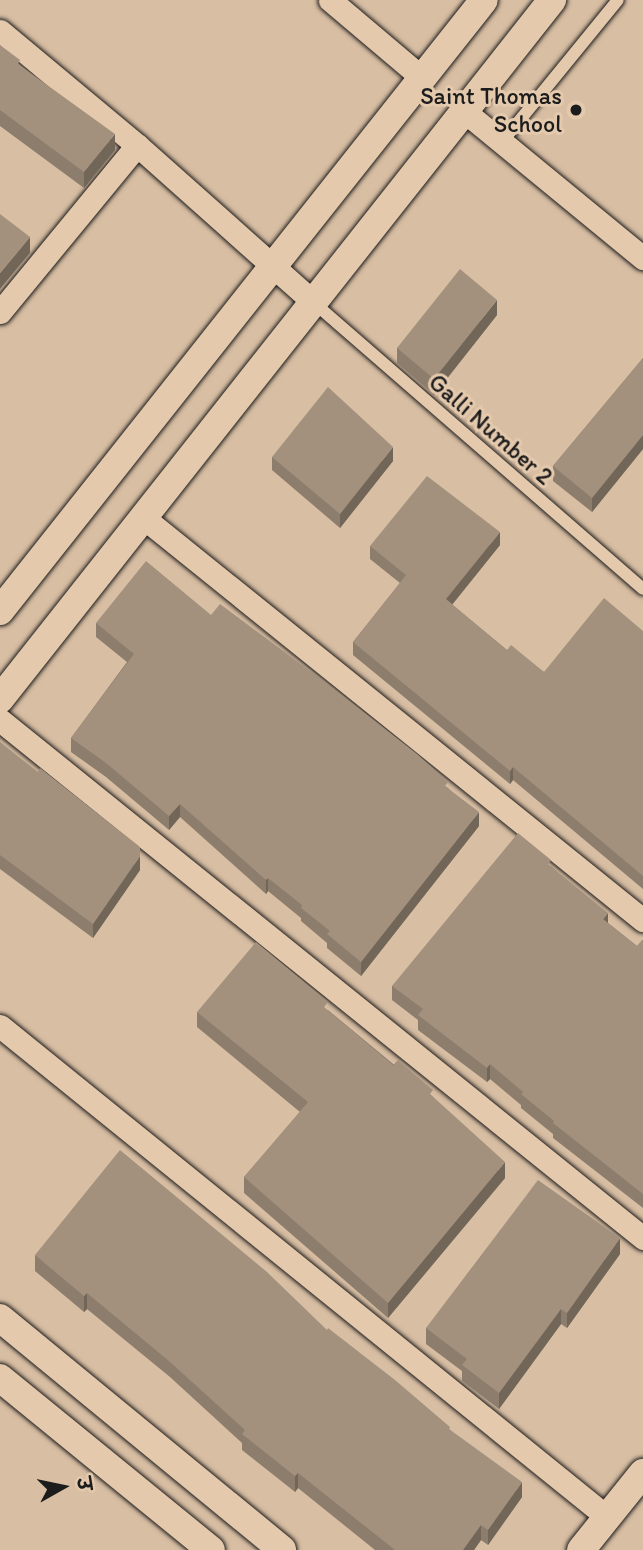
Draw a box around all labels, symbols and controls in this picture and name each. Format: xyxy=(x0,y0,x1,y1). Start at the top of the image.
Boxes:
place label: Saint Thomas School xyxy=(421,82,562,138)
marker: Saint Thomas School xyxy=(568,102,584,118)
street label: Galli Number 2 xyxy=(423,367,559,491)
north arrow xyxy=(28,1452,98,1522)
text: उ xyxy=(72,1476,97,1492)

